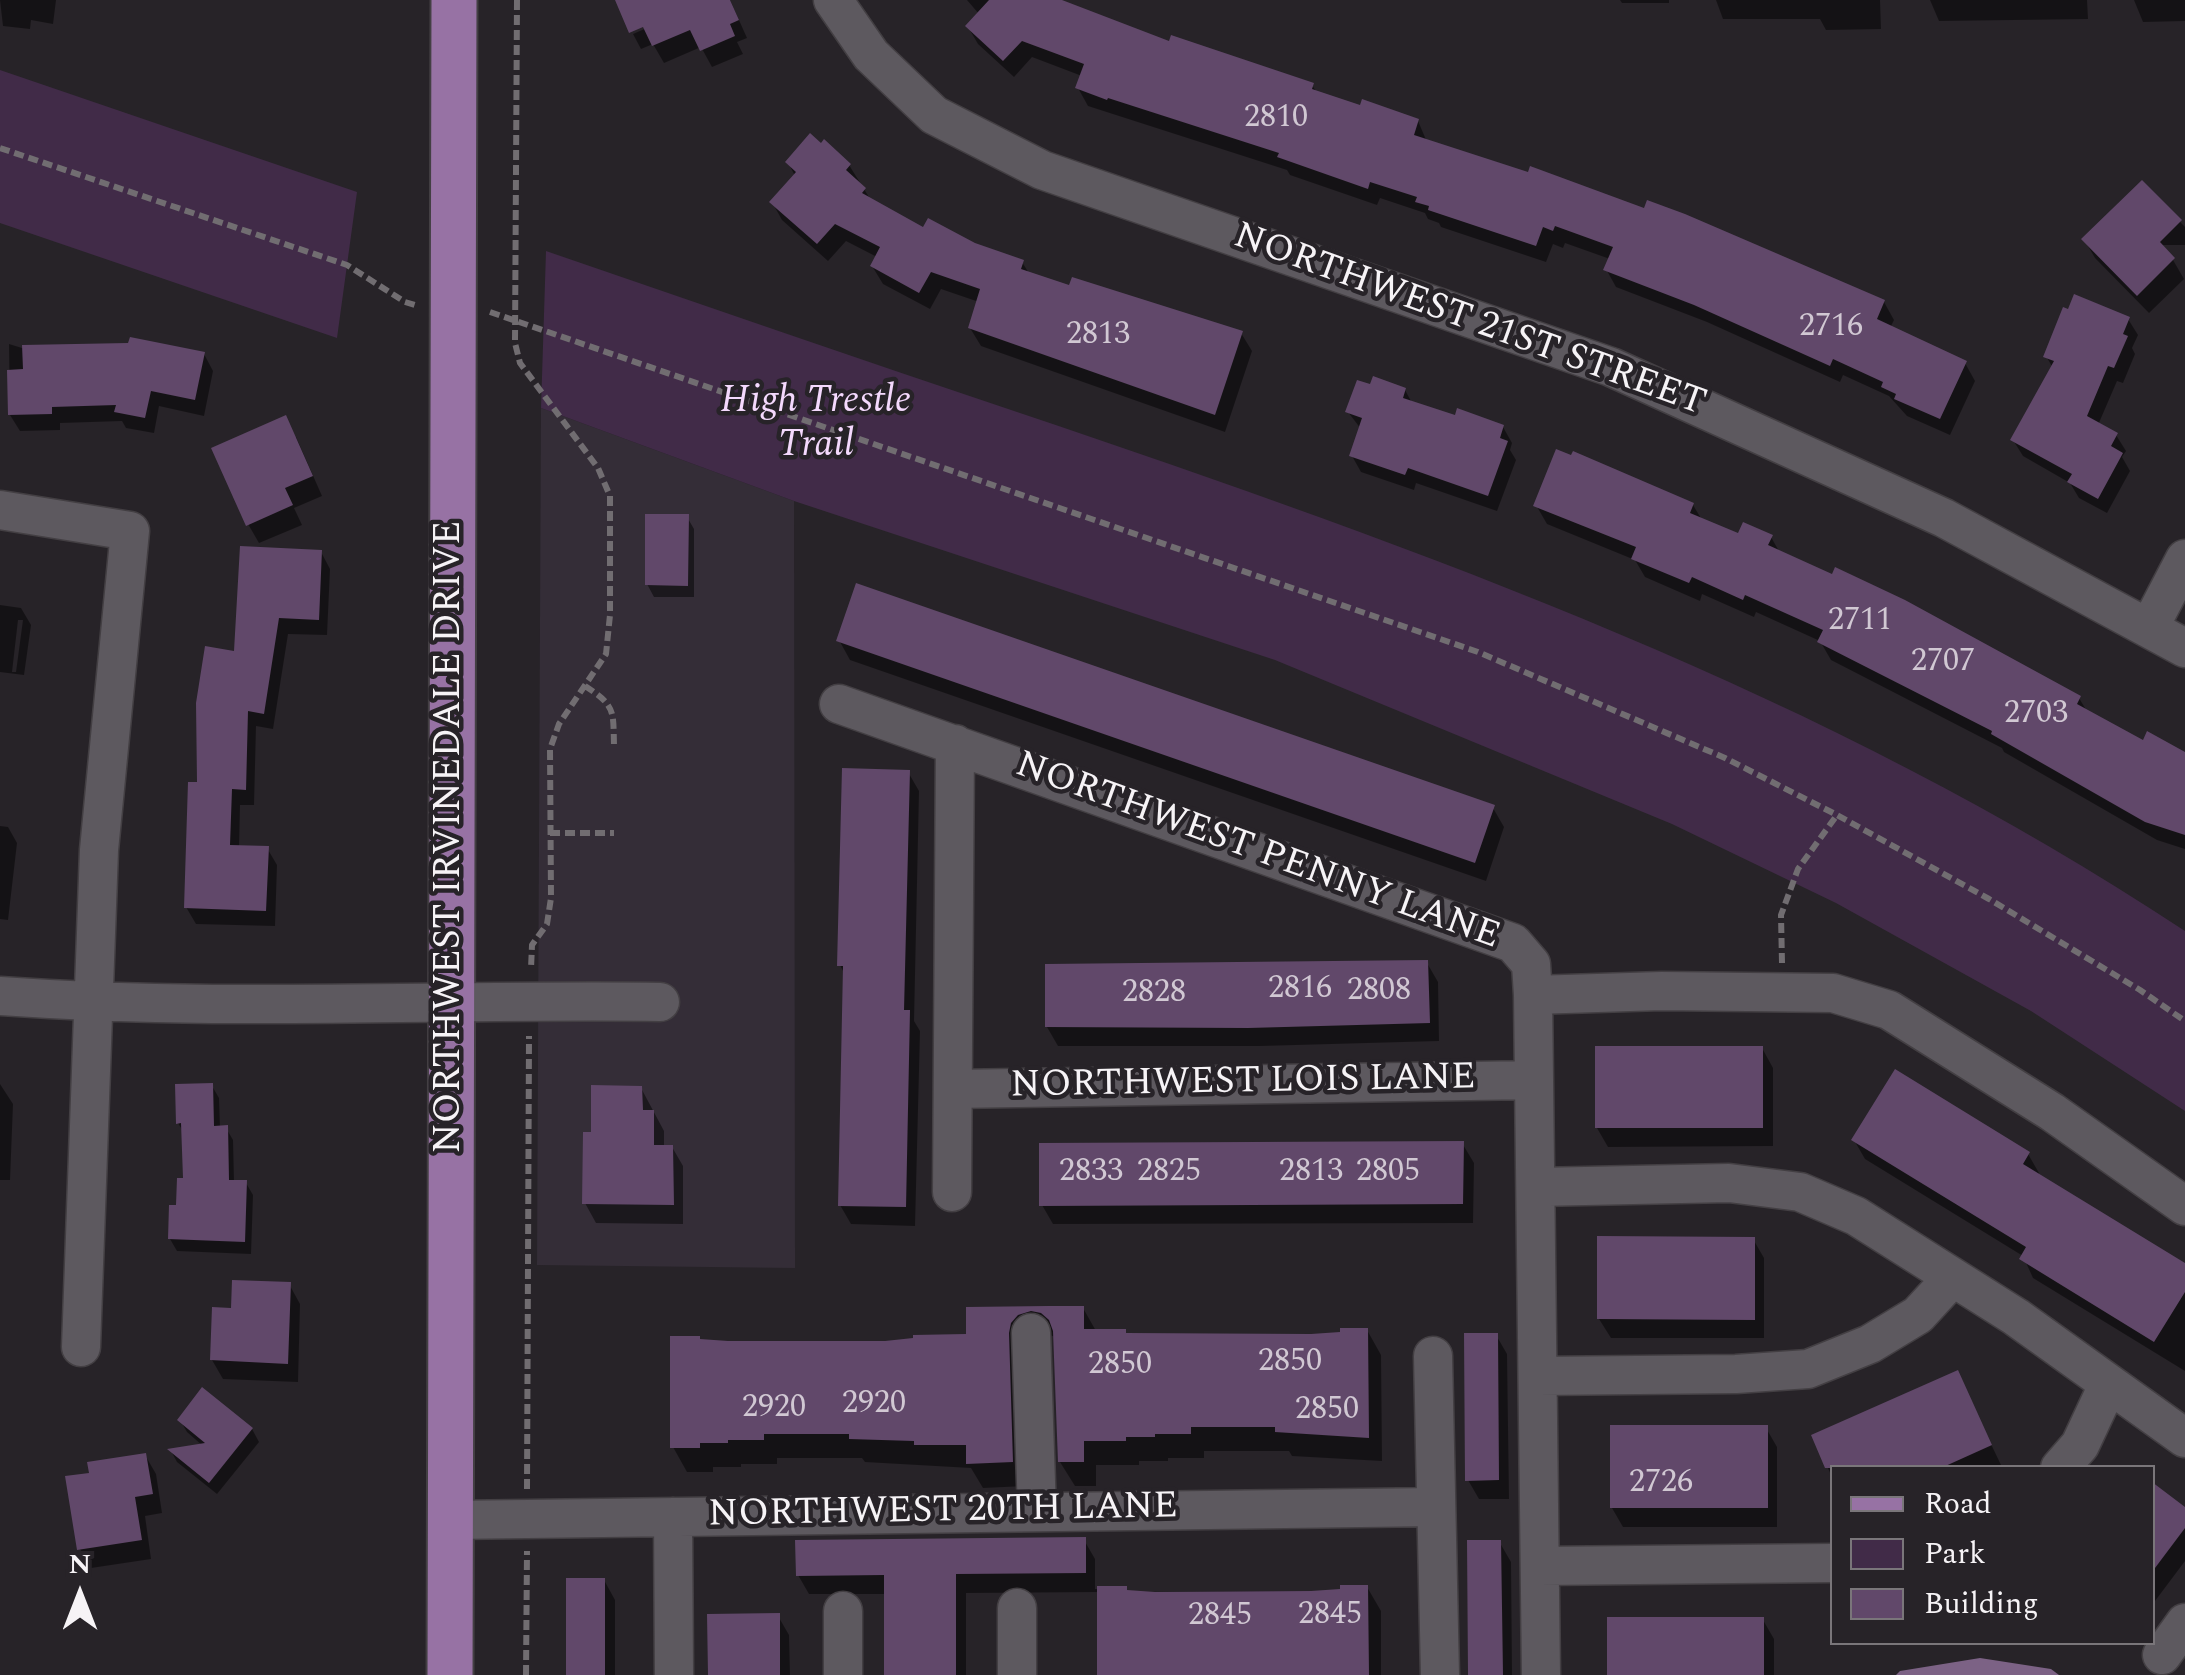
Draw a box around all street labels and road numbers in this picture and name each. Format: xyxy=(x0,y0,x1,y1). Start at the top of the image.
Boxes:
street label: NORTHWEST 21ST STREET xyxy=(1227,215,1711,429)
street label: NORTHWEST IRVINEDALE DRIVE xyxy=(429,520,475,1154)
street label: NORTHWEST PENNY LANE xyxy=(1009,744,1505,962)
street label: NORTHWEST LOIS LANE xyxy=(1010,1057,1476,1111)
street label: NORTHWEST 20TH LANE xyxy=(708,1486,1178,1540)

